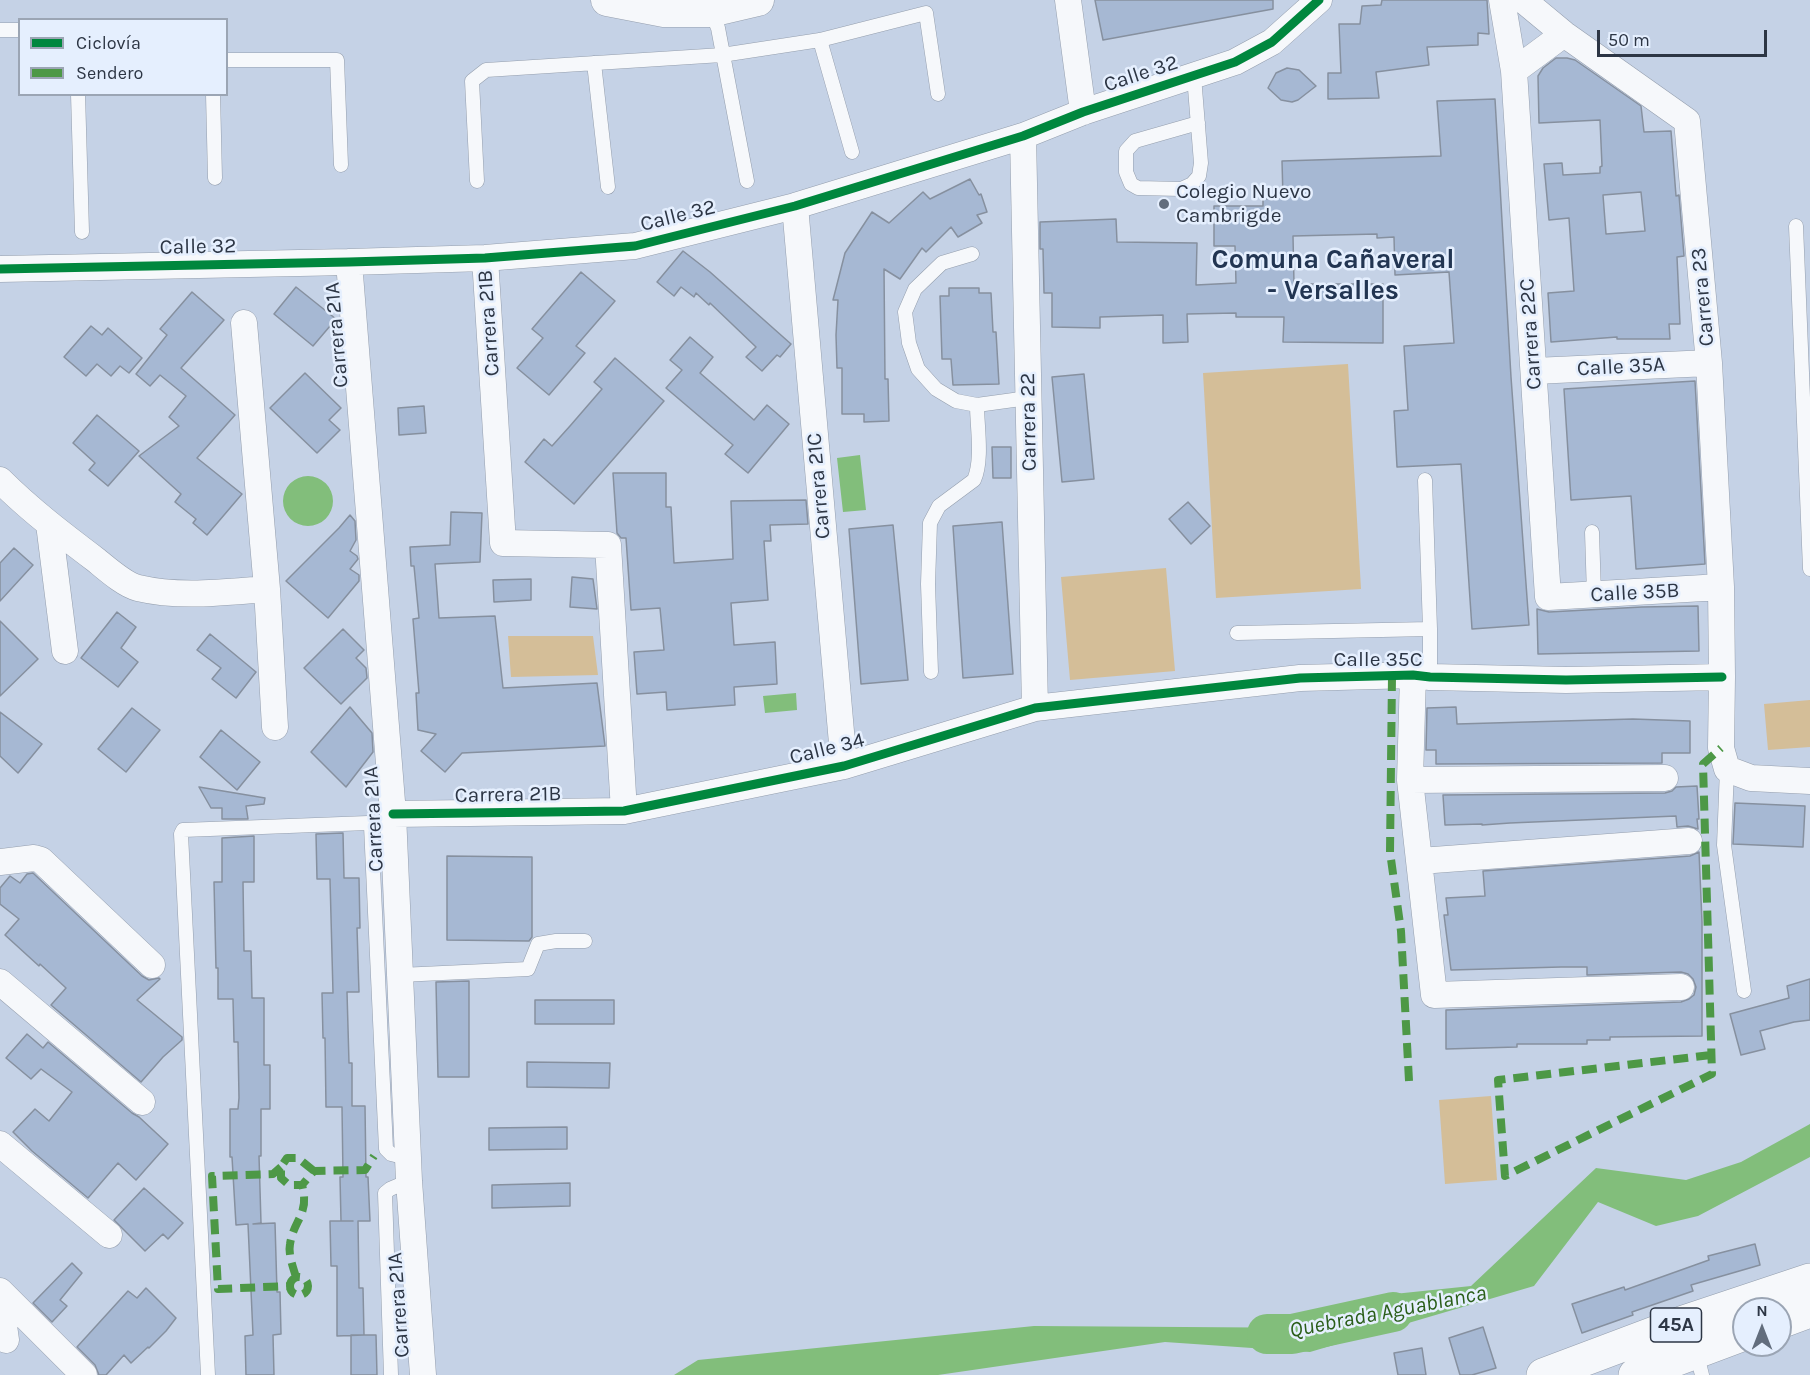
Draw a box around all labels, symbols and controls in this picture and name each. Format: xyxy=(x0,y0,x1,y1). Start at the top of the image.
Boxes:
legend xyxy=(18,18,228,96)
scale bar xyxy=(1600,18,1770,56)
text: 50 m xyxy=(1608,29,1650,51)
text: Ciclovía xyxy=(76,32,141,54)
street label: Calle 32 xyxy=(1101,50,1181,98)
text: Sendero xyxy=(76,62,143,84)
place label: Colegio Nuevo Cambrigde xyxy=(1176,179,1311,229)
street label: Calle 32 xyxy=(638,195,718,237)
marker: Colegio Nuevo Cambrigde xyxy=(1157,197,1171,211)
street label: Calle 32 xyxy=(160,234,236,260)
district label: Comuna Cañaveral - Versalles xyxy=(1212,244,1454,307)
street label: Carrera 23 xyxy=(1686,247,1720,347)
street label: Carrera 21B xyxy=(473,269,505,377)
street label: Carrera 22C xyxy=(1515,277,1547,391)
street label: Carrera 21A xyxy=(320,281,354,389)
street label: Calle 35A xyxy=(1576,352,1666,382)
street label: Carrera 22 xyxy=(1016,372,1042,472)
street label: Carrera 21C xyxy=(802,432,836,540)
street label: Calle 35B xyxy=(1590,578,1680,608)
street label: Calle 35C xyxy=(1333,647,1423,673)
street label: Calle 34 xyxy=(787,728,867,770)
street label: Carrera 21A xyxy=(359,766,389,872)
street label: Carrera 21B xyxy=(454,781,562,809)
street label: Carrera 21A xyxy=(383,1251,415,1359)
water label: Quebrada Aguablanca xyxy=(1287,1280,1489,1344)
north arrow xyxy=(1732,1297,1792,1357)
text: N xyxy=(1756,1301,1768,1320)
road number: 45A xyxy=(1650,1308,1702,1342)

